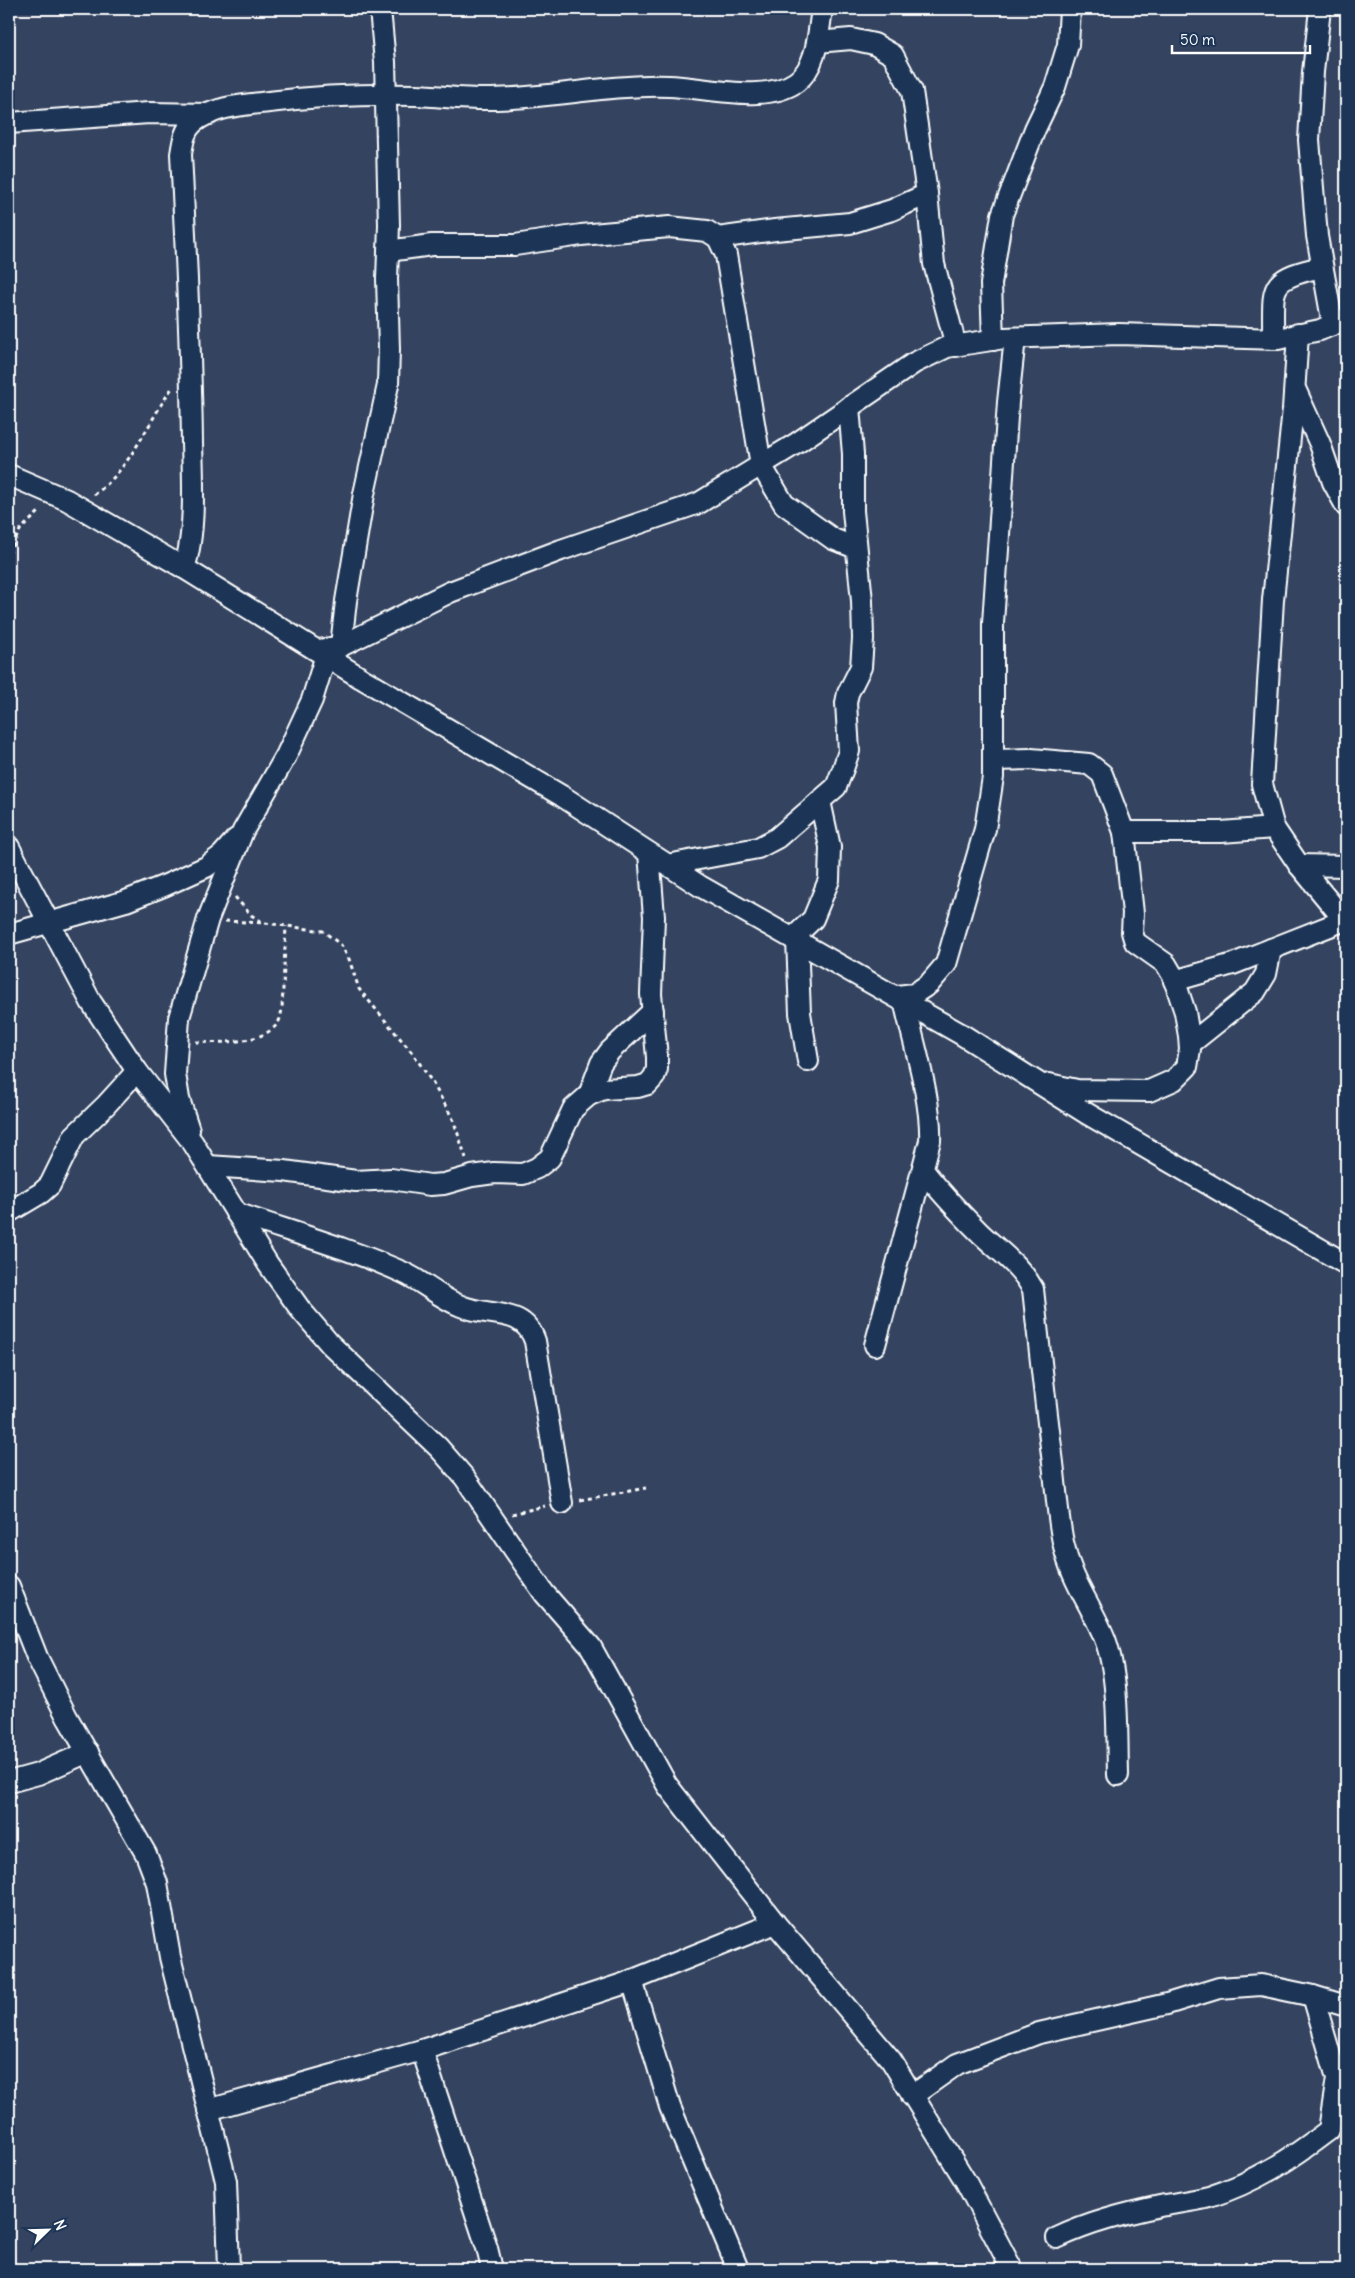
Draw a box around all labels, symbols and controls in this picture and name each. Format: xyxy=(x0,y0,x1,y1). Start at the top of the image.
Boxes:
scale bar xyxy=(1172,22,1310,54)
text: 50 m xyxy=(1180,30,1215,49)
north arrow xyxy=(22,2206,72,2256)
text: N xyxy=(50,2217,70,2233)

